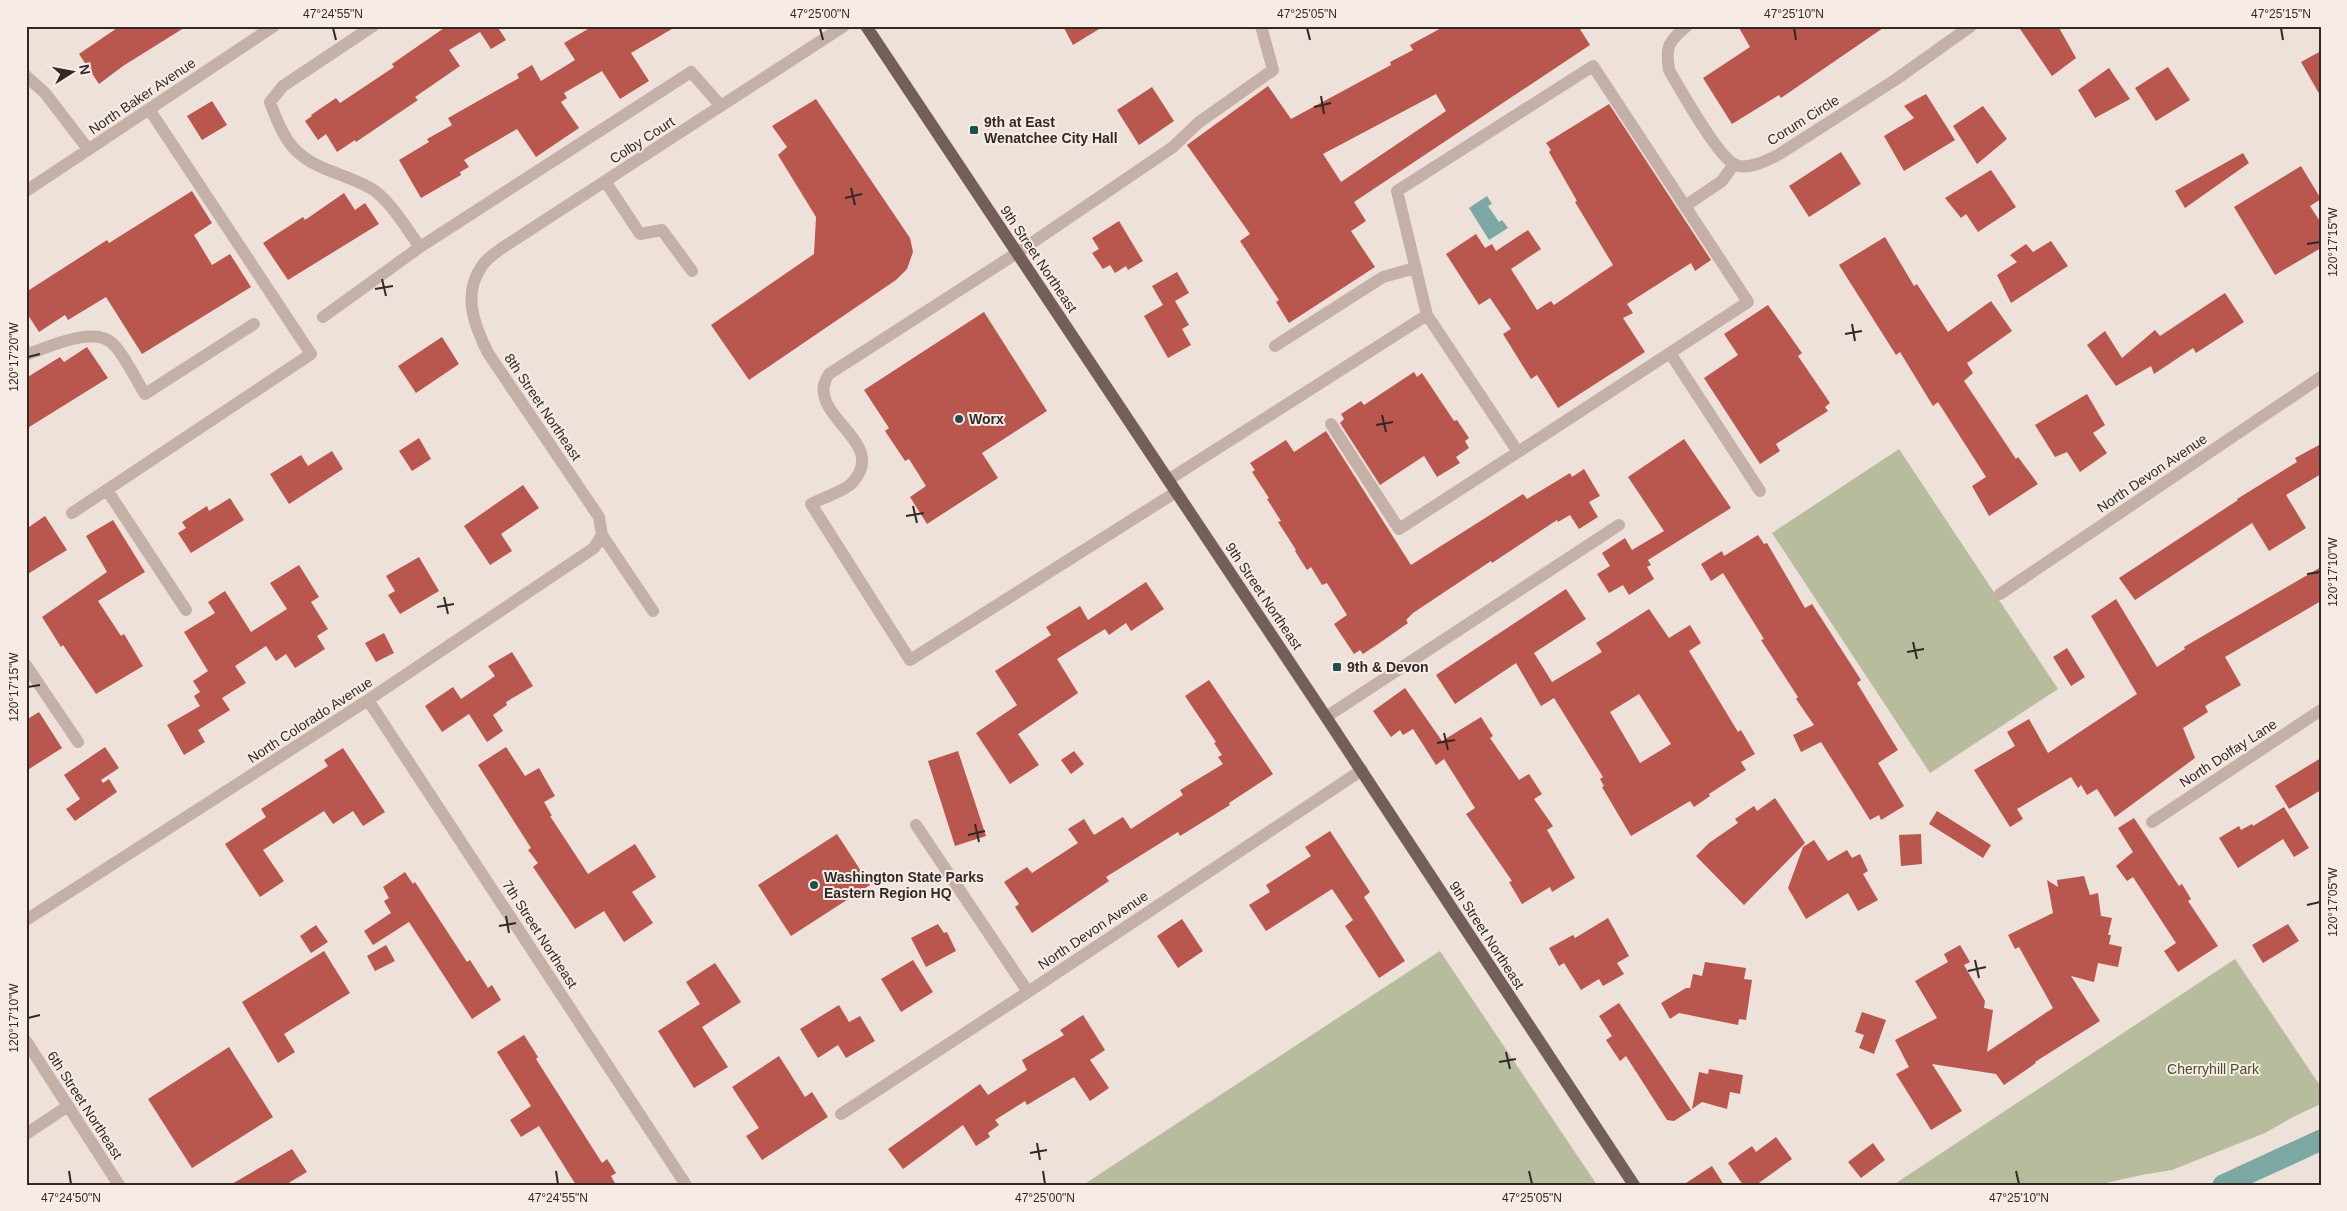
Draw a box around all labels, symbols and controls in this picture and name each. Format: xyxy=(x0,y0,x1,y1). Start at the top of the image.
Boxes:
text: 47°24'55"N xyxy=(303,7,363,21)
text: 47°25'00"N xyxy=(790,7,850,21)
text: 47°25'05"N xyxy=(1277,7,1337,21)
text: 47°25'10"N xyxy=(1764,7,1824,21)
text: 47°25'15"N xyxy=(2251,7,2311,21)
north arrow xyxy=(48,48,98,98)
street label: North Baker Avenue xyxy=(85,54,199,138)
street label: Corum Circle xyxy=(1764,91,1842,148)
street label: Colby Court xyxy=(607,113,677,167)
place label: 9th at East Wenatchee City Hall xyxy=(984,114,1118,146)
marker: 9th at East Wenatchee City Hall xyxy=(968,124,980,136)
street label: 9th Street Northeast xyxy=(997,203,1081,315)
text: 120°17'15"W xyxy=(2326,207,2340,277)
text: 120°17'20"W xyxy=(7,322,21,392)
street label: 8th Street Northeast xyxy=(501,351,585,463)
place label: Worx xyxy=(969,411,1004,427)
marker: Worx xyxy=(953,413,965,425)
street label: North Devon Avenue xyxy=(2094,430,2210,516)
text: 120°17'10"W xyxy=(2326,537,2340,607)
street label: 9th Street Northeast xyxy=(1222,540,1306,652)
text: 120°17'15"W xyxy=(7,652,21,722)
place label: 9th & Devon xyxy=(1347,659,1429,675)
marker: 9th & Devon xyxy=(1331,661,1343,673)
street label: North Colorado Avenue xyxy=(245,674,375,766)
street label: North Dolfay Lane xyxy=(2176,715,2280,790)
text: 120°17'05"W xyxy=(2326,867,2340,937)
place label: Washington State Parks Eastern Region HQ xyxy=(824,869,984,901)
street label: 7th Street Northeast xyxy=(499,877,581,991)
street label: 9th Street Northeast xyxy=(1446,878,1528,992)
marker: Washington State Parks Eastern Region HQ xyxy=(808,879,820,891)
street label: North Devon Avenue xyxy=(1035,887,1151,973)
text: 120°17'10"W xyxy=(7,983,21,1053)
street label: 6th Street Northeast xyxy=(44,1048,126,1162)
park label: Cherryhill Park xyxy=(2167,1061,2260,1077)
text: 47°24'50"N xyxy=(41,1191,101,1205)
text: 47°24'55"N xyxy=(528,1191,588,1205)
text: 47°25'00"N xyxy=(1015,1191,1075,1205)
text: 47°25'05"N xyxy=(1502,1191,1562,1205)
text: 47°25'10"N xyxy=(1989,1191,2049,1205)

